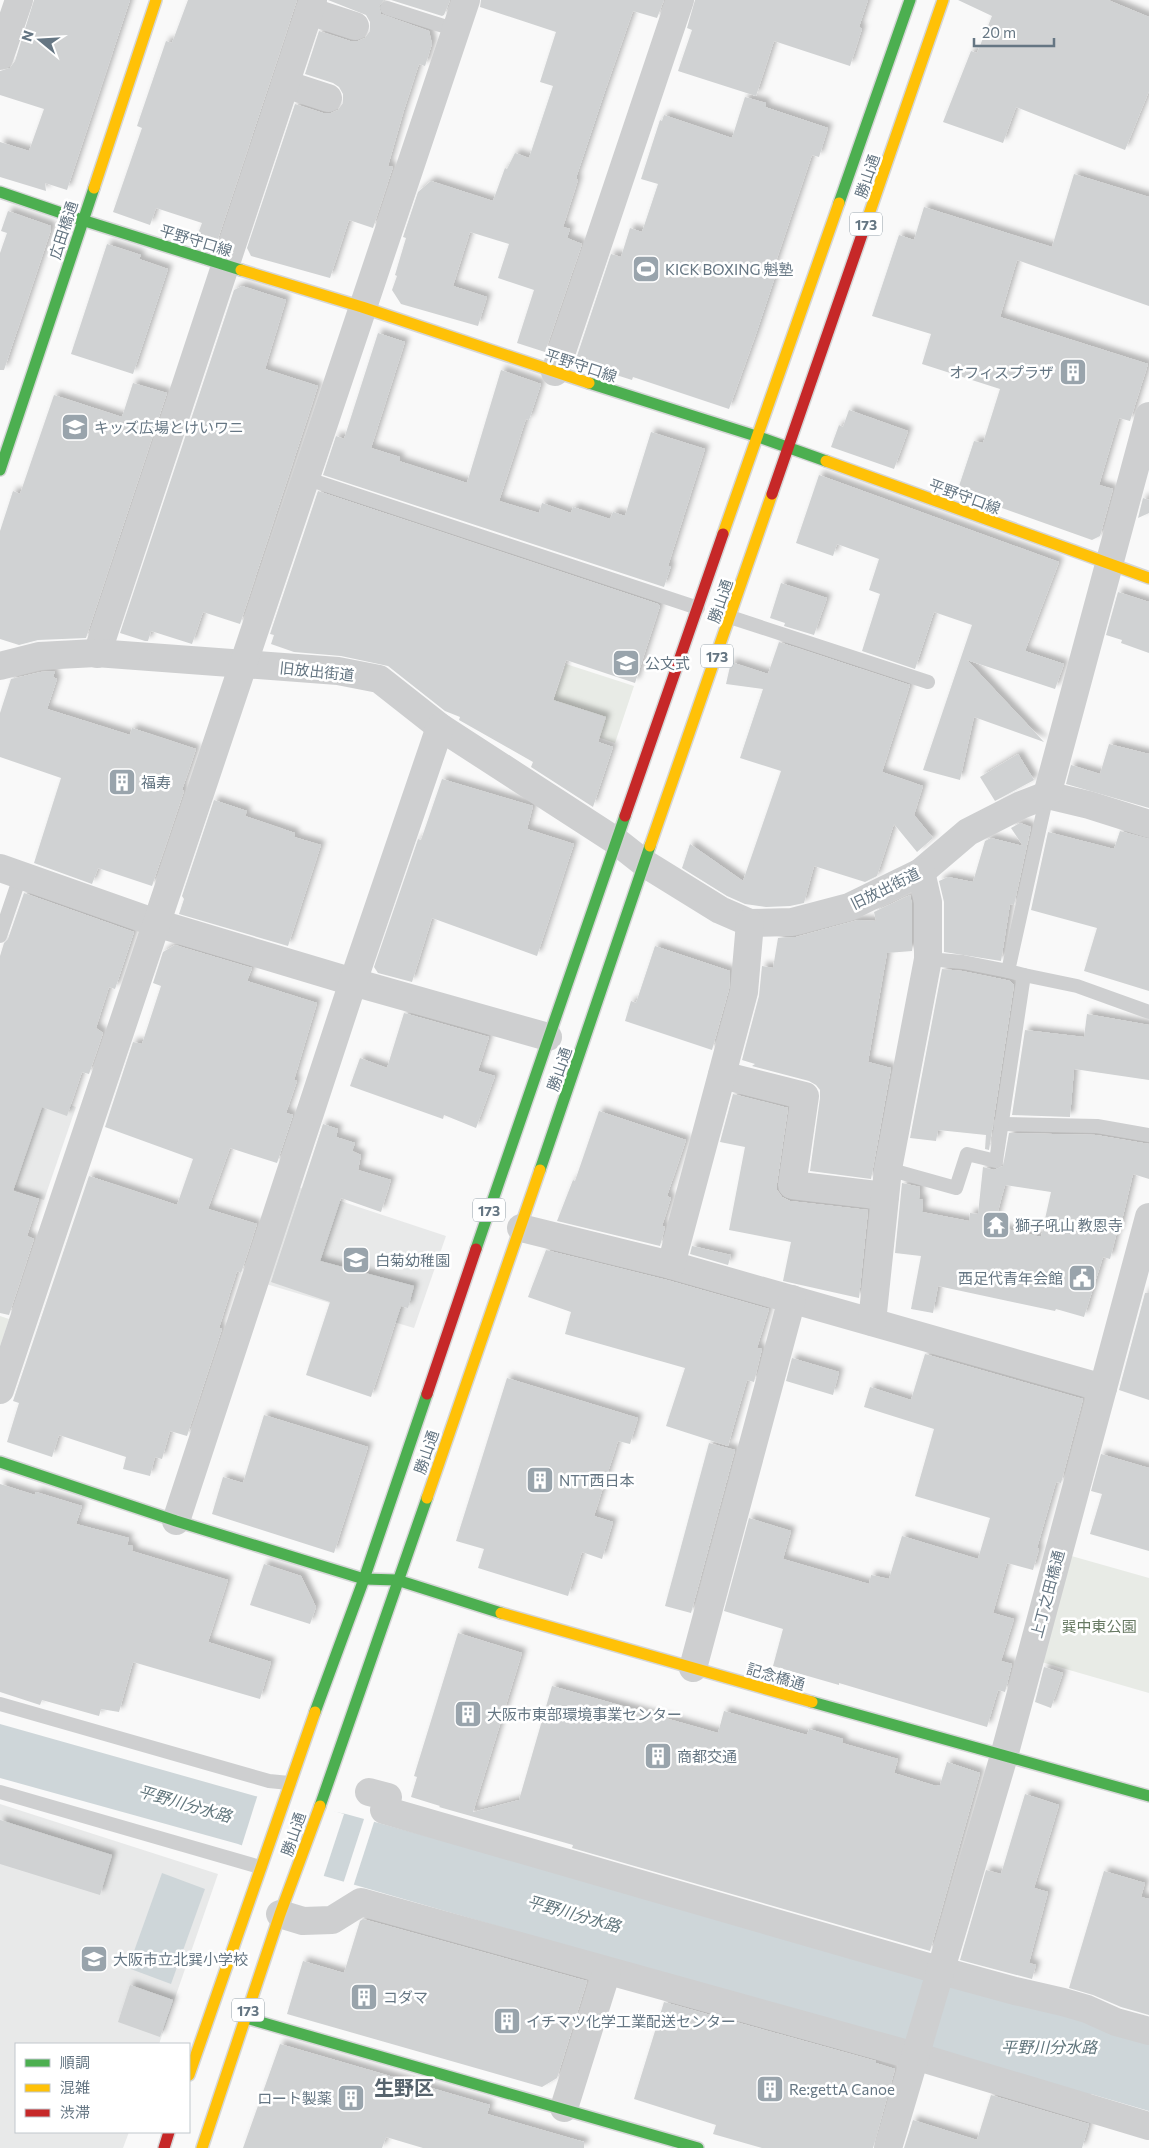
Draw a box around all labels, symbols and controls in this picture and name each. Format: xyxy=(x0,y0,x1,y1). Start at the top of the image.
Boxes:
north arrow xyxy=(15,15,65,65)
scale bar xyxy=(974,15,1054,47)
text: 20 m xyxy=(982,23,1016,41)
text: N xyxy=(17,28,37,43)
street label: 勝山通 xyxy=(851,152,883,200)
street label: 広田橋通 xyxy=(45,199,81,261)
road number: 173 xyxy=(850,212,882,235)
street label: 平野守口線 xyxy=(157,220,235,260)
sports icon: KICK BOXING 魁塾 xyxy=(631,254,661,284)
place label: KICK BOXING 魁塾 xyxy=(665,260,793,278)
street label: 平野守口線 xyxy=(543,345,619,385)
building icon: オフィスプラザ xyxy=(1058,357,1088,387)
place label: オフィスプラザ xyxy=(949,363,1054,381)
school or university icon: キッズ広場とけいワニ xyxy=(60,412,90,442)
place label: キッズ広場とけいワニ xyxy=(94,418,244,436)
street label: 平野守口線 xyxy=(927,475,1003,517)
street label: 勝山通 xyxy=(704,577,736,625)
road number: 173 xyxy=(701,644,733,668)
school or university icon: 公文式 xyxy=(611,648,641,678)
place label: 公文式 xyxy=(645,654,690,672)
street label: 旧放出街道 xyxy=(279,658,355,684)
building icon: 福寿 xyxy=(107,767,137,797)
place label: 福寿 xyxy=(141,773,171,791)
street label: 旧放出街道 xyxy=(847,863,923,913)
street label: 勝山通 xyxy=(543,1045,575,1093)
road number: 173 xyxy=(473,1198,505,1222)
temple icon: 獅子吼山 教恩寺 xyxy=(981,1210,1011,1240)
place label: 獅子吼山 教恩寺 xyxy=(1015,1216,1123,1234)
school or university icon: 白菊幼稚園 xyxy=(341,1245,371,1275)
place label: 白菊幼稚園 xyxy=(375,1251,450,1269)
public building icon: 西足代青年会館 xyxy=(1067,1263,1097,1293)
place label: 西足代青年会館 xyxy=(958,1269,1063,1287)
street label: 勝山通 xyxy=(410,1428,442,1476)
building icon: NTT西日本 xyxy=(525,1465,555,1495)
place label: NTT西日本 xyxy=(559,1471,635,1489)
street label: 上丁之田橋通 xyxy=(1027,1548,1067,1640)
park label: 巽中東公園 xyxy=(1061,1617,1137,1635)
street label: 記念橋通 xyxy=(745,1659,807,1693)
building icon: 大阪市東部環境事業センター xyxy=(453,1699,483,1729)
place label: 大阪市東部環境事業センター xyxy=(487,1705,682,1723)
building icon: 商都交通 xyxy=(643,1741,673,1771)
place label: 商都交通 xyxy=(677,1747,737,1765)
water label: 平野川分水路 xyxy=(136,1781,236,1826)
street label: 勝山通 xyxy=(277,1810,309,1858)
water label: 平野川分水路 xyxy=(525,1891,625,1936)
school or university icon: 大阪市立北巽小学校 xyxy=(79,1944,109,1974)
place label: 大阪市立北巽小学校 xyxy=(113,1950,248,1968)
building icon: コダマ xyxy=(349,1982,379,2012)
place label: コダマ xyxy=(383,1988,428,2006)
road number: 173 xyxy=(232,1998,264,2022)
building icon: イチマツ化学工業配送センター xyxy=(492,2006,522,2036)
place label: イチマツ化学工業配送センター xyxy=(526,2012,736,2030)
water label: 平野川分水路 xyxy=(1001,2037,1099,2056)
legend xyxy=(15,2043,190,2133)
text: 順調 xyxy=(60,2053,90,2071)
building icon: Re:gettA Canoe xyxy=(755,2074,785,2104)
district label: 生野区 xyxy=(374,2075,434,2099)
text: 混雑 xyxy=(60,2078,90,2096)
place label: Re:gettA Canoe xyxy=(789,2080,895,2098)
building icon: ロート製薬 xyxy=(336,2083,366,2113)
place label: ロート製薬 xyxy=(257,2089,332,2107)
text: 渋滞 xyxy=(60,2103,90,2121)

